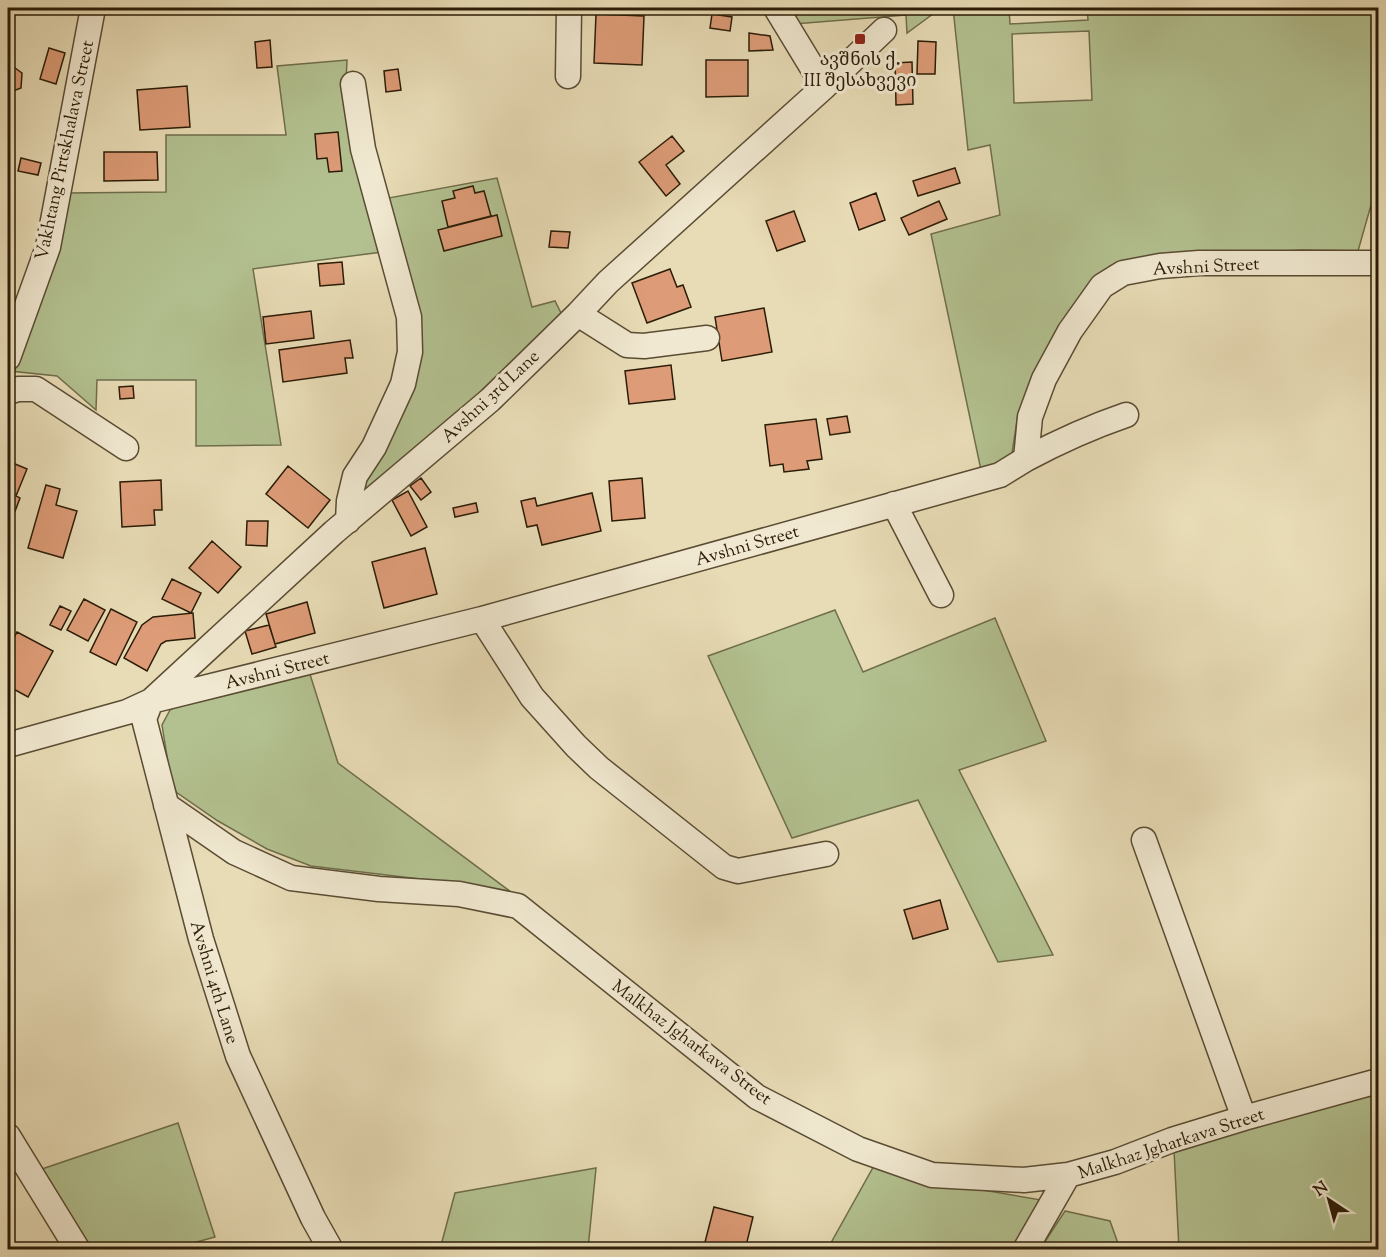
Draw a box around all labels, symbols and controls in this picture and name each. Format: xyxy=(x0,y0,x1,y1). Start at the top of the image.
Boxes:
marker: ავშნის ქ. III შესახვევი xyxy=(853,32,867,46)
street label: Vakhtang Pirtskhalava Street xyxy=(30,38,102,263)
place label: ავშნის ქ. III შესახვევი xyxy=(804,48,916,95)
street label: Avshni Street xyxy=(1152,252,1260,284)
street label: Avshni 3rd Lane xyxy=(436,345,546,450)
street label: Avshni Street xyxy=(693,520,802,574)
street label: Avshni Street xyxy=(223,646,332,697)
street label: Avshni 4th Lane xyxy=(182,918,244,1047)
street label: Malkhaz Jgharkava Street xyxy=(605,975,776,1113)
street label: Malkhaz Jgharkava Street xyxy=(1075,1102,1268,1187)
north arrow xyxy=(1299,1170,1359,1230)
text: N xyxy=(1310,1177,1334,1203)

